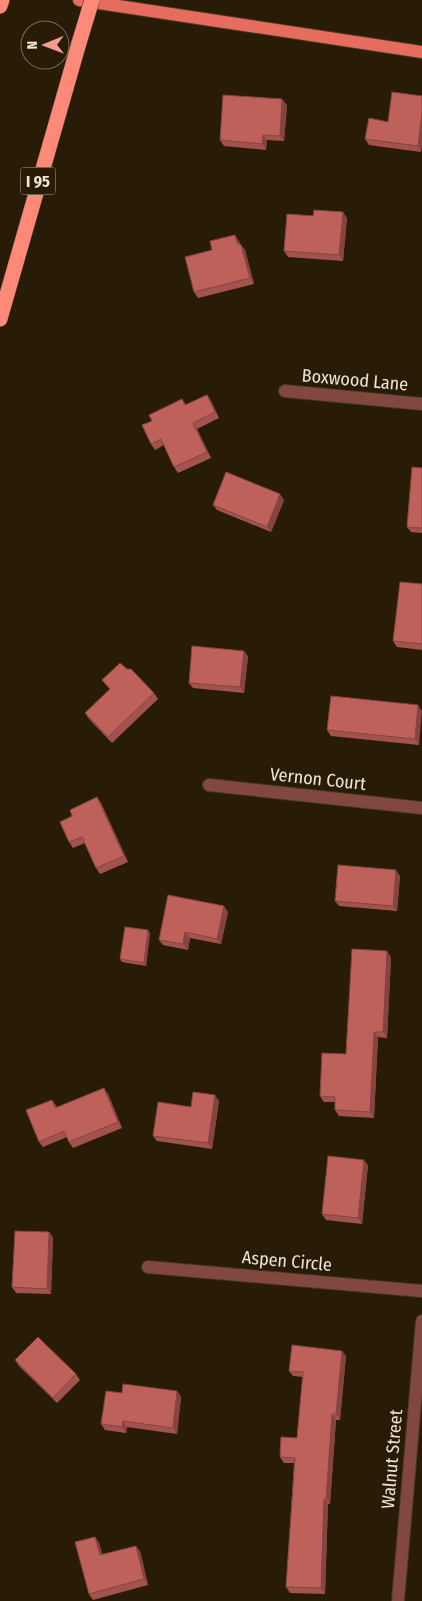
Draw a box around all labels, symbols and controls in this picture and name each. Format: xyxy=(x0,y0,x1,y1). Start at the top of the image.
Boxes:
north arrow xyxy=(20,20,70,70)
text: N xyxy=(24,41,41,50)
road number: I 95 xyxy=(20,168,56,195)
street label: Boxwood Lane xyxy=(301,364,409,396)
street label: Vernon Court xyxy=(269,763,367,795)
street label: Aspen Circle xyxy=(241,1246,333,1276)
street label: Walnut Street xyxy=(377,1408,407,1510)

